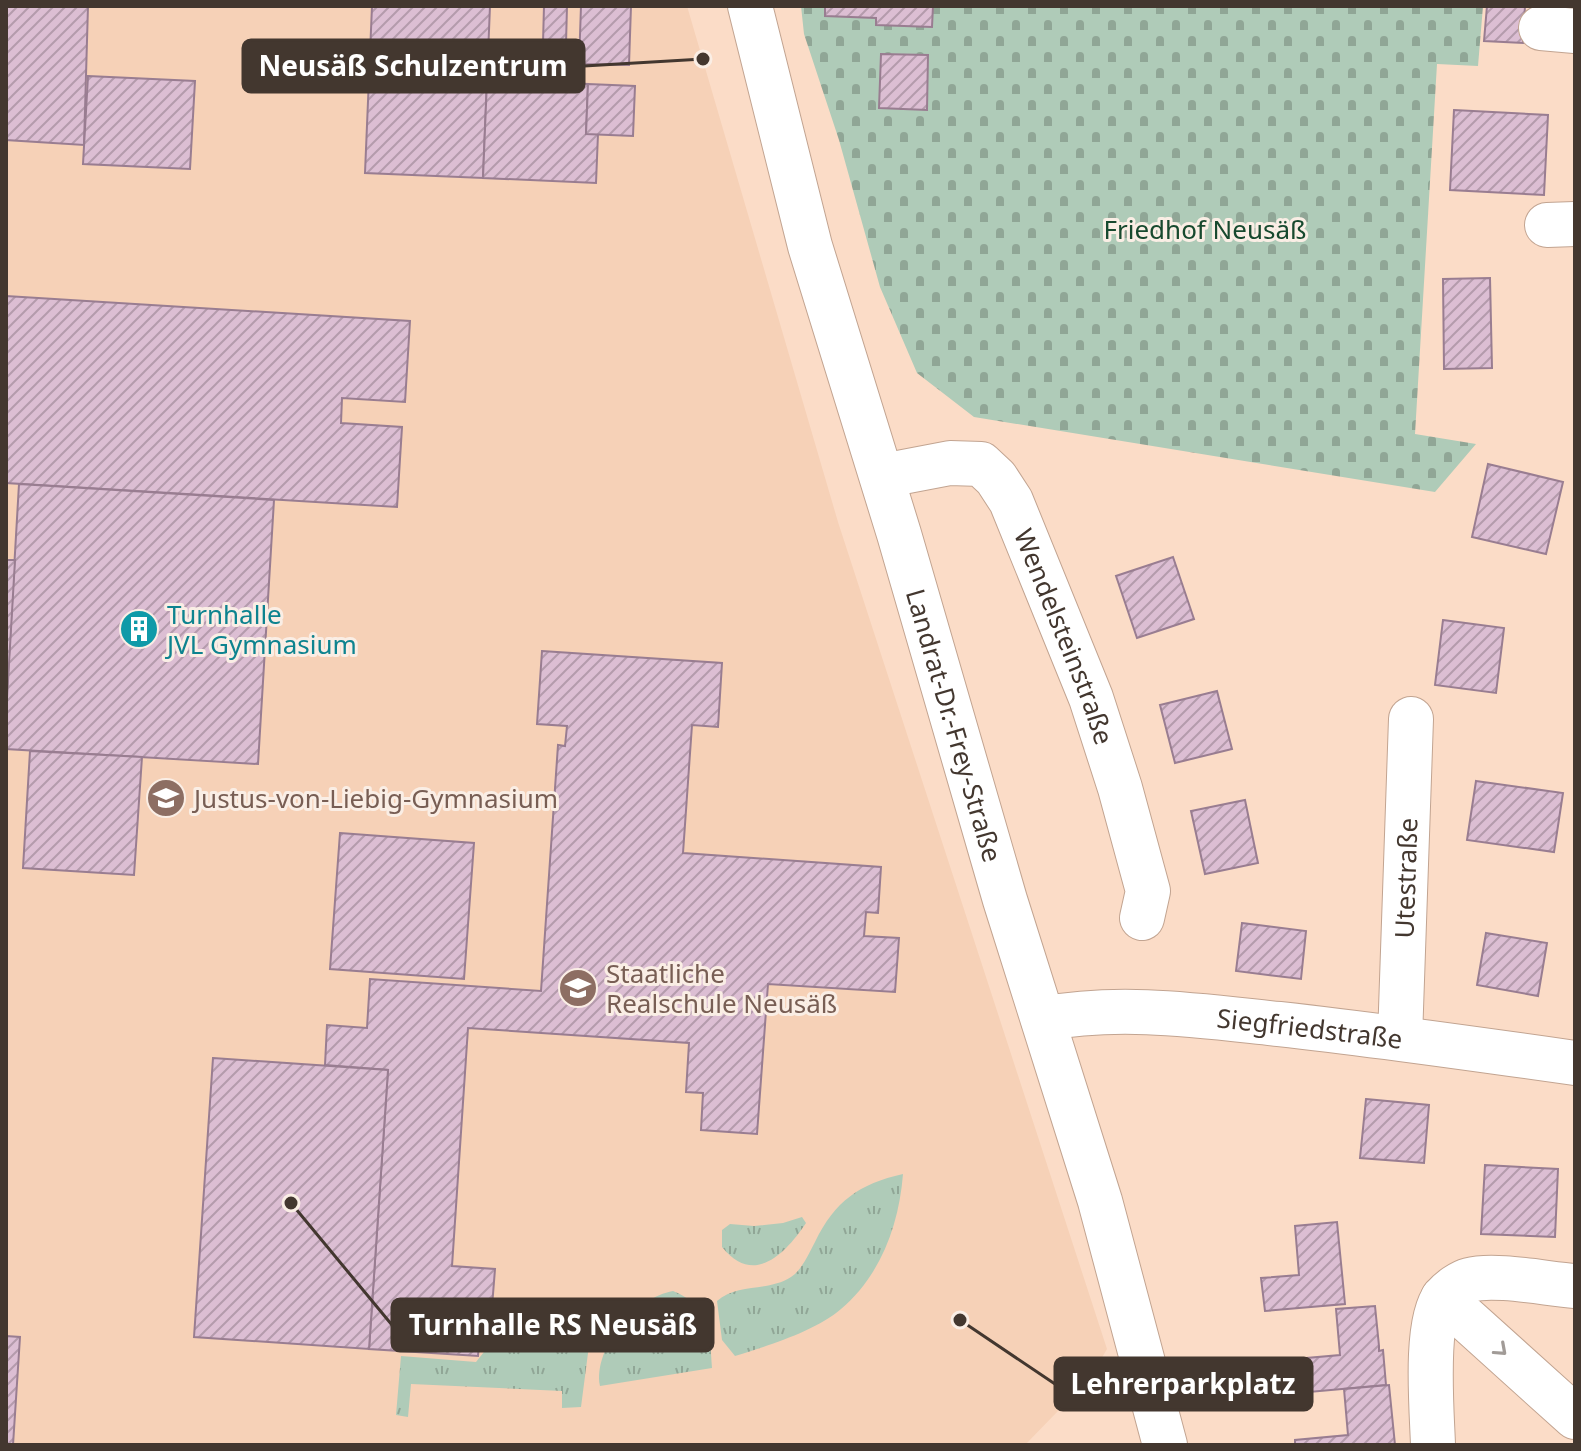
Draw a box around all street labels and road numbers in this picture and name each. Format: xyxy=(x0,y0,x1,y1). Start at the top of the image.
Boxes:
street label: Wendelsteinstraße xyxy=(1006,523,1123,749)
street label: Landrat-Dr.-Frey-Straße xyxy=(898,584,1011,866)
street label: Utestraße xyxy=(1385,817,1426,939)
street label: Siegfriedstraße xyxy=(1215,999,1405,1057)

